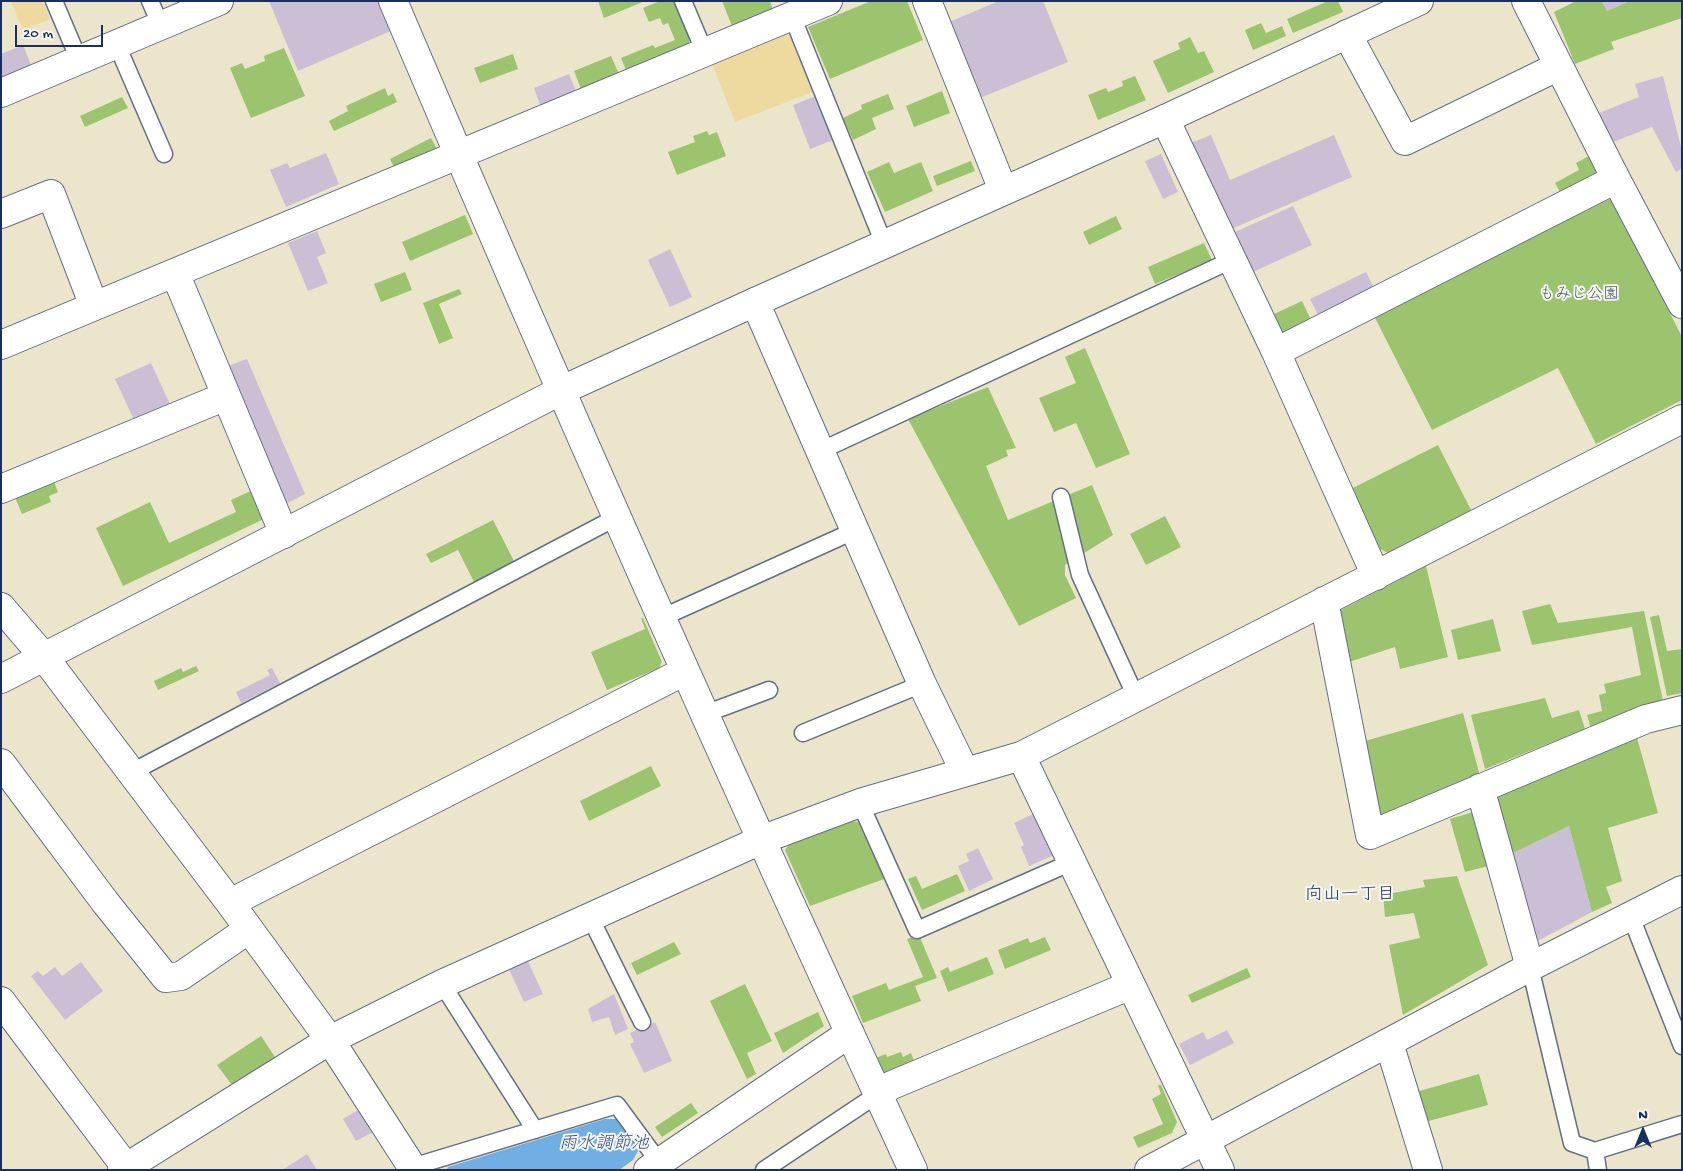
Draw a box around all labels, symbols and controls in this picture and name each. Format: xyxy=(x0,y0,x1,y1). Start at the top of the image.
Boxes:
scale bar xyxy=(18,15,105,47)
text: 20 m xyxy=(23,25,53,43)
park label: もみじ公園 xyxy=(1539,286,1619,306)
district label: 向山一丁目 xyxy=(1305,885,1395,907)
north arrow xyxy=(1618,1106,1668,1156)
text: N xyxy=(1638,1107,1648,1124)
water label: 雨水調節池 xyxy=(559,1134,649,1156)

